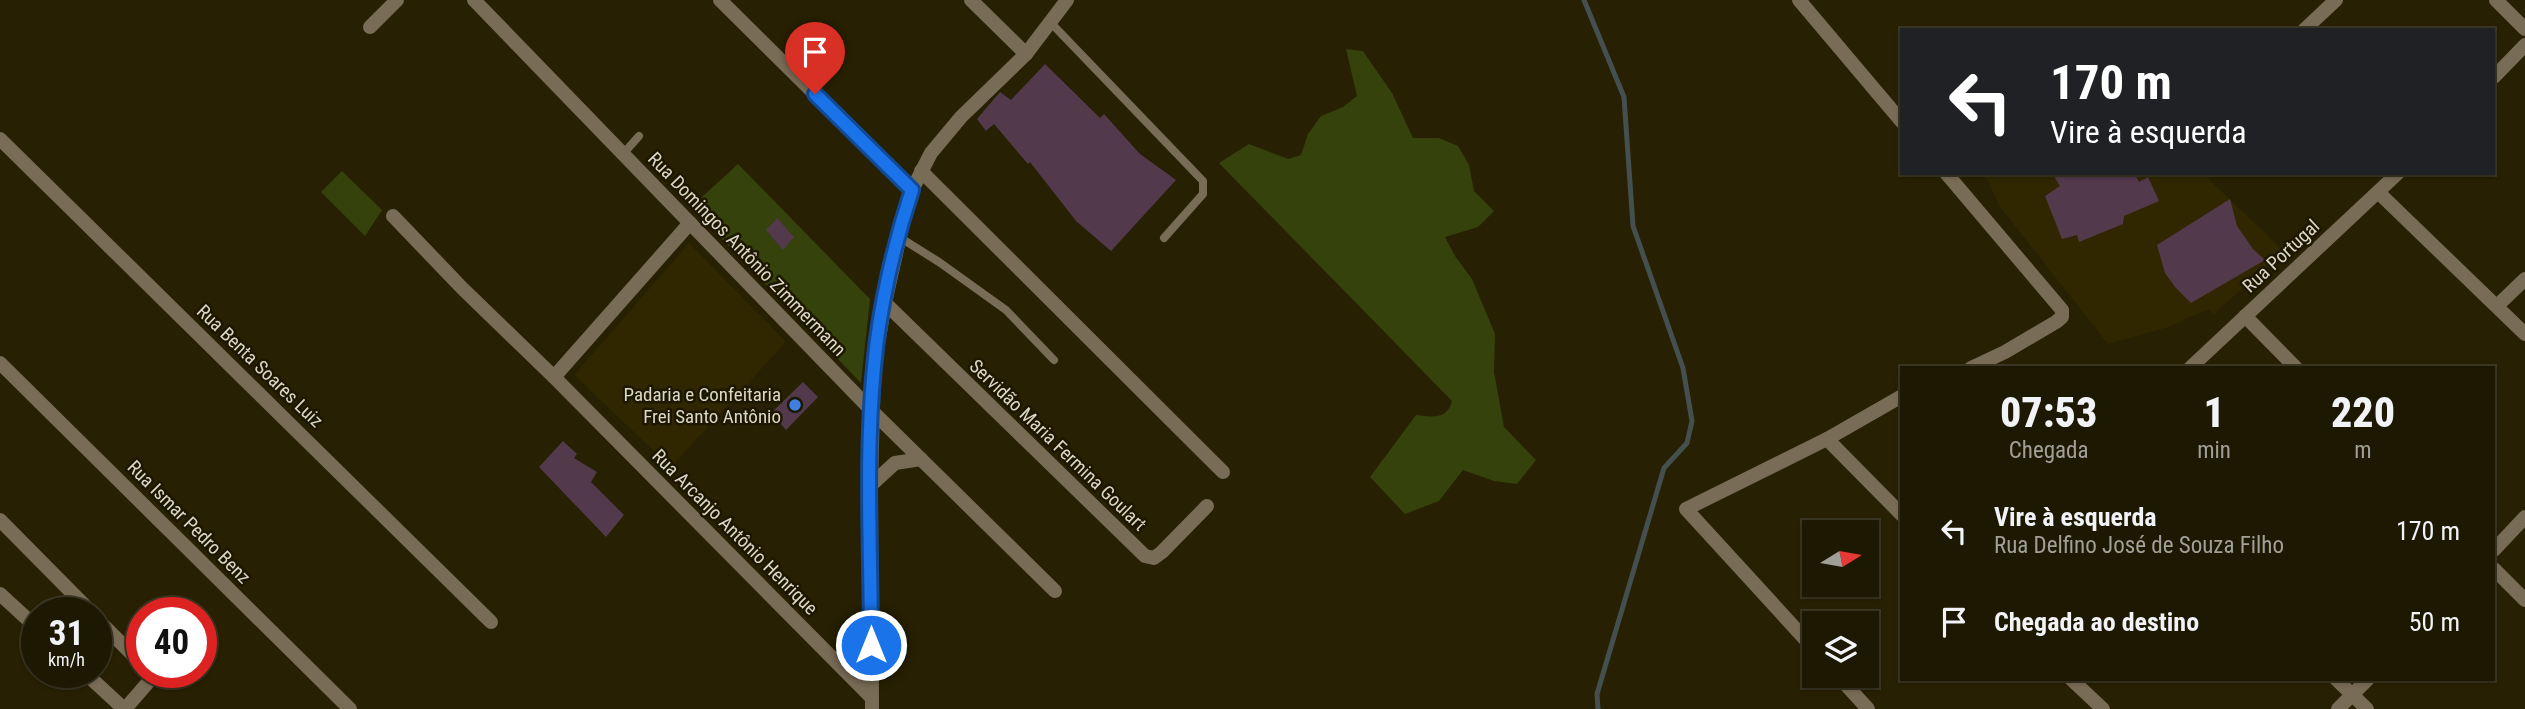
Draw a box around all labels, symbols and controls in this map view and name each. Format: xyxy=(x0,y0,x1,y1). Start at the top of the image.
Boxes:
pin xyxy=(785,22,845,94)
icon: arrive xyxy=(796,33,834,71)
text: 170 m xyxy=(2050,54,2172,111)
icon: left xyxy=(1935,56,2026,147)
text: Vire à esquerda xyxy=(2050,113,2246,151)
street label: Rua Domingos Antônio Zimmermann xyxy=(643,147,851,361)
street label: Rua Portugal xyxy=(2238,215,2324,297)
street label: Rua Benta Soares Luiz xyxy=(192,300,328,432)
street label: Servidão Maria Fermina Goulart xyxy=(965,354,1151,536)
place label: Padaria e Confeitaria Frei Santo Antônio xyxy=(624,383,781,428)
text: 07:53 xyxy=(2000,388,2097,437)
text: 1 xyxy=(2203,388,2225,437)
text: 220 xyxy=(2331,388,2395,437)
marker: Padaria e Confeitaria Frei Santo Antônio xyxy=(787,397,803,413)
text: Chegada xyxy=(2009,437,2088,464)
text: min xyxy=(2197,437,2231,464)
text: m xyxy=(2354,437,2372,464)
street label: Rua Arcanjo Antônio Henrique xyxy=(647,444,823,620)
street label: Rua Ismar Pedro Benz xyxy=(123,456,255,588)
text: Vire à esquerda xyxy=(1994,502,2157,532)
icon: left xyxy=(1935,512,1973,550)
text: 170 m xyxy=(2396,516,2460,546)
north arrow xyxy=(1802,520,1880,597)
map controls xyxy=(1802,520,1879,688)
text: Rua Delfino José de Souza Filho xyxy=(1994,532,2284,559)
speed limit sign: 40 xyxy=(126,597,217,688)
icon: arrive xyxy=(1935,603,1973,641)
text: Chegada ao destino xyxy=(1994,607,2199,637)
text: 50 m xyxy=(2409,607,2460,637)
position arrow xyxy=(834,608,908,682)
button: layers xyxy=(1802,611,1879,688)
text: 31 xyxy=(49,613,84,654)
text: km/h xyxy=(48,649,85,670)

